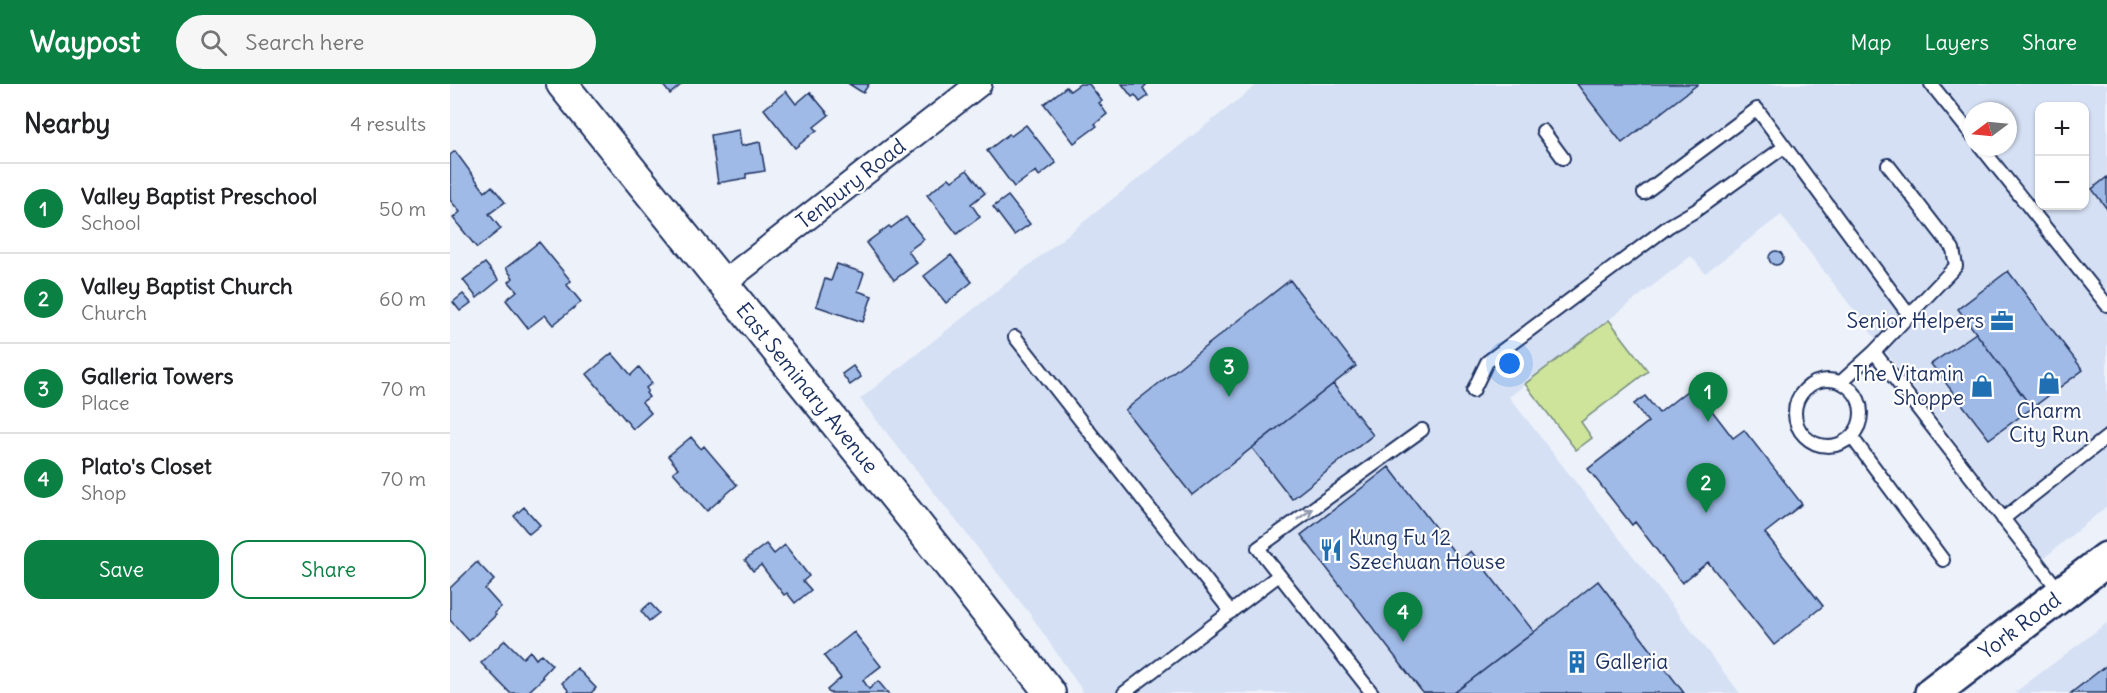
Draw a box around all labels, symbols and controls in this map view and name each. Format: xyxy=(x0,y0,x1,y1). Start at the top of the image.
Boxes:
search box xyxy=(176,15,596,69)
text: Waypost xyxy=(30,24,140,60)
icon: search xyxy=(197,26,230,59)
text: Search here xyxy=(245,28,364,56)
text: Map xyxy=(1851,29,1891,56)
text: Layers xyxy=(1924,29,1989,56)
text: Share xyxy=(2022,29,2077,56)
north arrow xyxy=(1963,102,2017,156)
map controls xyxy=(2035,102,2089,210)
button: + xyxy=(2035,102,2089,156)
text: Nearby xyxy=(24,107,110,140)
text: 4 results xyxy=(350,111,426,136)
street label: Tenbury Road xyxy=(791,132,911,235)
button: − xyxy=(2035,156,2089,210)
text: Valley Baptist Preschool xyxy=(81,182,317,210)
text: 1 xyxy=(40,196,47,221)
text: 50 m xyxy=(379,196,426,221)
text: School xyxy=(81,210,141,235)
text: Valley Baptist Church xyxy=(81,272,293,300)
text: 2 xyxy=(38,286,49,311)
text: 60 m xyxy=(379,286,426,311)
street label: East Seminary Avenue xyxy=(730,297,885,478)
text: Church xyxy=(81,300,147,325)
place label: Senior Helpers xyxy=(1846,307,1984,334)
office icon: Senior Helpers xyxy=(1989,308,2015,334)
pin: 3 xyxy=(1210,348,1248,397)
your location xyxy=(1495,349,1524,378)
place label: The Vitamin Shoppe xyxy=(1852,360,1964,411)
text: Galleria Towers xyxy=(81,362,233,390)
shop icon: Charm City Run xyxy=(2036,370,2062,396)
pin: 1 xyxy=(1688,372,1728,422)
shop icon: The Vitamin Shoppe xyxy=(1969,373,1995,399)
text: 3 xyxy=(38,376,49,401)
text: 70 m xyxy=(381,376,426,401)
text: Place xyxy=(81,390,129,415)
place label: Charm City Run xyxy=(2009,397,2089,448)
text: Plato's Closet xyxy=(81,452,212,480)
pin: 2 xyxy=(1686,464,1726,513)
text: 4 xyxy=(38,466,49,491)
text: 70 m xyxy=(381,466,426,491)
text: Shop xyxy=(81,480,126,505)
one-way arrow xyxy=(1297,508,1313,520)
place label: Kung Fu 12 Szechuan House xyxy=(1349,524,1506,575)
restaurant icon: Kung Fu 12 Szechuan House xyxy=(1318,537,1344,563)
button: Save xyxy=(24,540,219,599)
button: Share xyxy=(231,540,426,599)
street label: York Road xyxy=(1973,586,2066,665)
pin: 4 xyxy=(1384,592,1422,642)
place label: Galleria xyxy=(1595,648,1668,675)
building icon: Galleria xyxy=(1564,649,1590,675)

